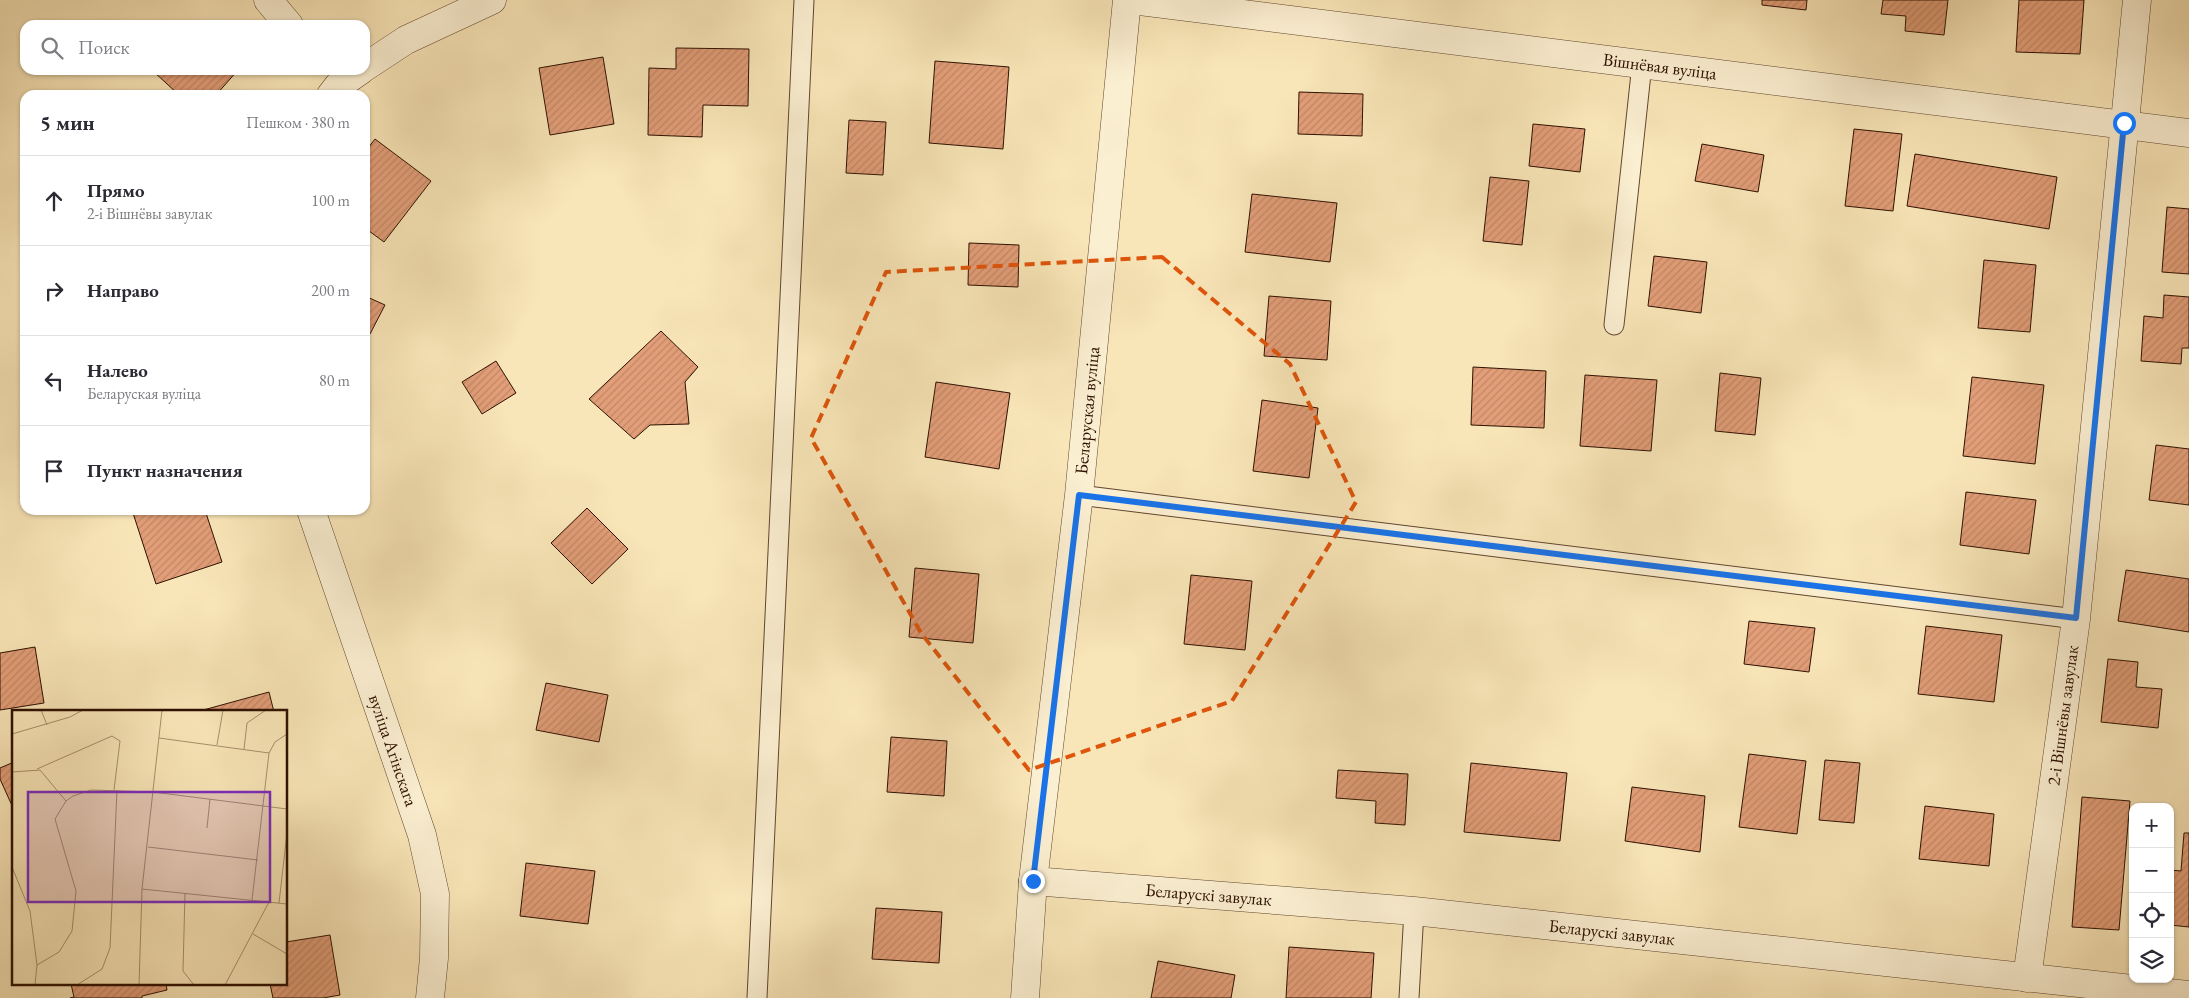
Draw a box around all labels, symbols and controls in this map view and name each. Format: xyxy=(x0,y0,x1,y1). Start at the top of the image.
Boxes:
search box xyxy=(20,20,370,75)
icon: search xyxy=(38,34,66,62)
text: Поиск xyxy=(78,35,130,60)
street label: Вішнёвая вуліца xyxy=(1602,47,1719,85)
text: 5 мин xyxy=(40,109,95,136)
text: Пешком · 380 m xyxy=(246,112,350,133)
route start xyxy=(2113,112,2136,135)
text: Прямо xyxy=(87,178,145,203)
icon: ahead xyxy=(40,187,68,215)
text: 100 m xyxy=(311,190,350,211)
text: 2-і Вішнёвы завулак xyxy=(87,203,212,224)
icon: right xyxy=(40,277,68,305)
text: Направо xyxy=(87,278,159,303)
text: 200 m xyxy=(311,280,350,301)
street label: Беларуская вуліца xyxy=(1069,345,1104,475)
text: Налево xyxy=(87,358,148,383)
icon: left xyxy=(40,367,68,395)
text: 80 m xyxy=(319,370,350,391)
text: Беларуская вуліца xyxy=(87,383,201,404)
icon: arrive xyxy=(40,457,68,485)
text: Пункт назначения xyxy=(87,458,243,483)
street label: 2-і Вішнёвы завулак xyxy=(2041,644,2083,787)
street label: вуліца Агінскага xyxy=(364,691,424,810)
inset map xyxy=(12,710,288,986)
map controls xyxy=(2129,803,2174,983)
button: + xyxy=(2129,803,2174,848)
button: − xyxy=(2129,848,2174,893)
route end xyxy=(1022,870,1045,893)
street label: Беларускі завулак xyxy=(1144,878,1273,911)
button: locate xyxy=(2129,893,2174,938)
street label: Беларускі завулак xyxy=(1547,914,1676,950)
button: layers xyxy=(2129,938,2174,983)

